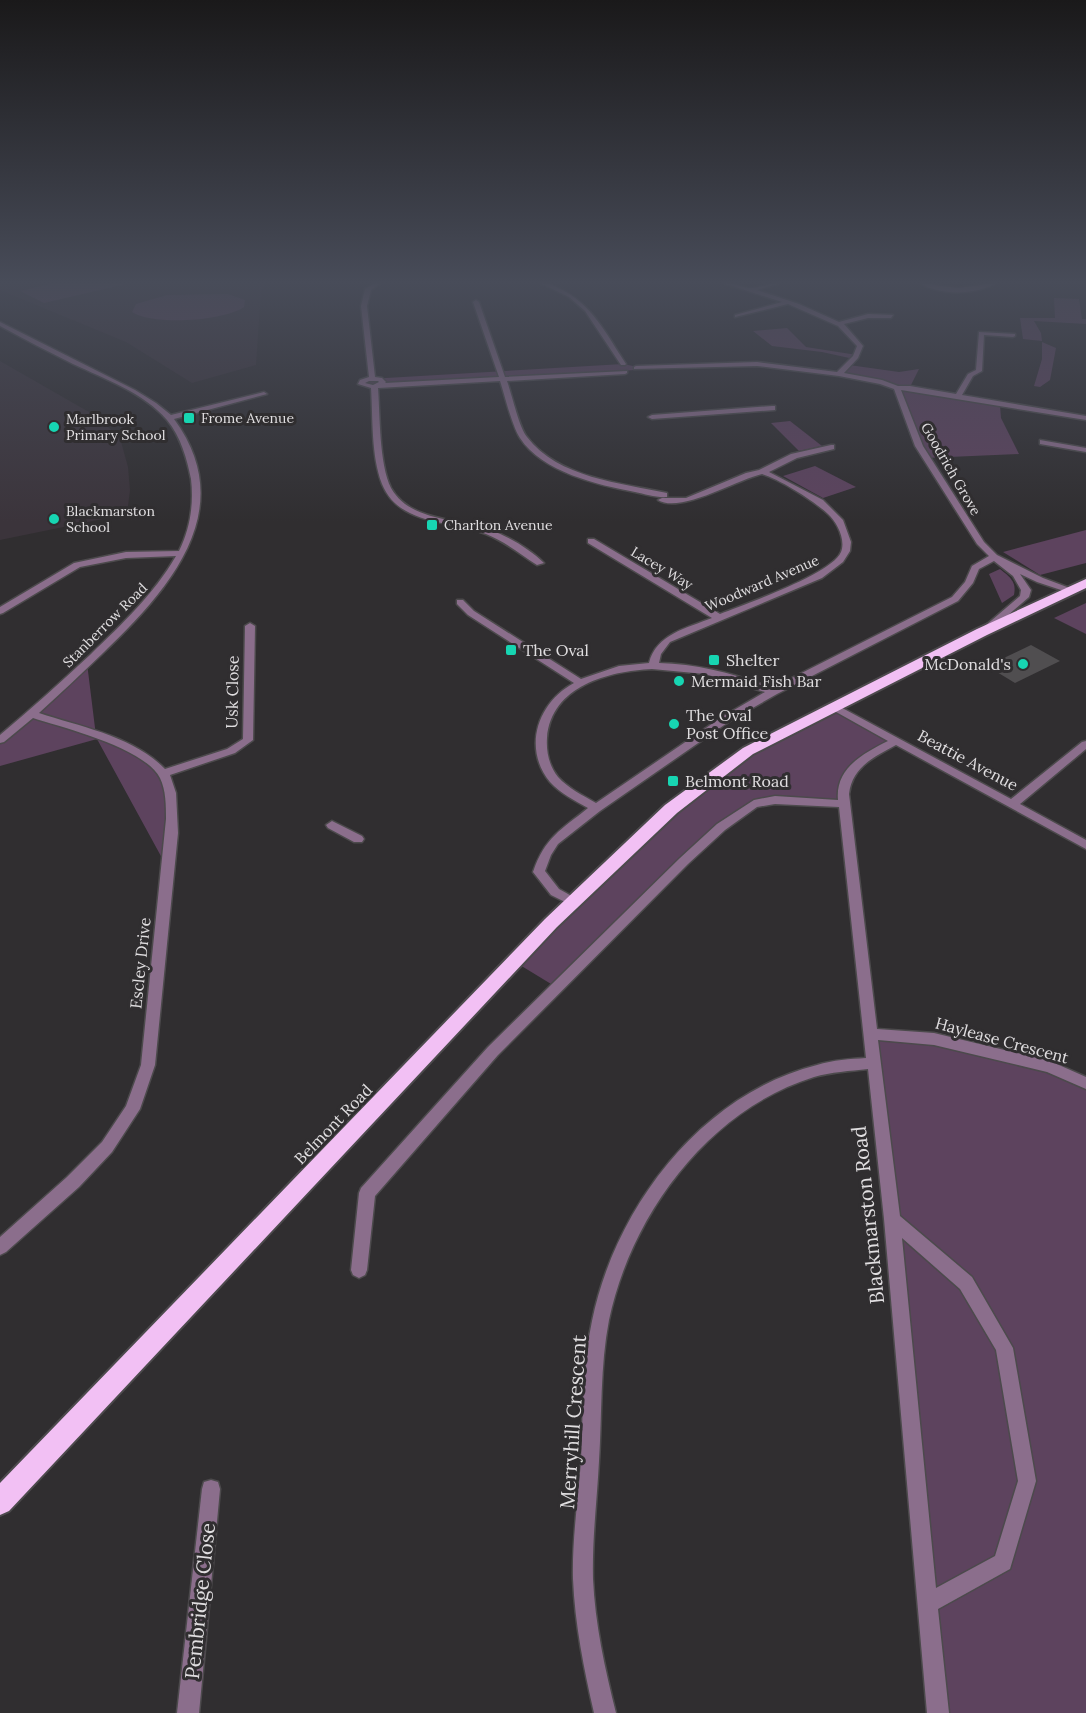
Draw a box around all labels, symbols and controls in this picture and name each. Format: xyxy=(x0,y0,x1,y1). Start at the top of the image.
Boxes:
place label: Frome Avenue xyxy=(201,409,294,427)
place label: Marlbrook Primary School xyxy=(66,410,166,444)
marker: Frome Avenue xyxy=(182,411,196,425)
street label: Goodrich Grove xyxy=(917,419,985,519)
marker: Marlbrook Primary School xyxy=(47,420,61,434)
place label: Blackmarston School xyxy=(66,502,155,536)
marker: Blackmarston School xyxy=(47,512,61,526)
place label: Charlton Avenue xyxy=(444,516,553,534)
marker: Charlton Avenue xyxy=(425,518,439,532)
street label: Lacey Way xyxy=(628,542,697,594)
street label: Woodward Avenue xyxy=(702,551,822,615)
street label: Stanberrow Road xyxy=(59,579,151,671)
place label: The Oval xyxy=(523,640,589,660)
marker: The Oval xyxy=(504,643,518,657)
place label: Shelter xyxy=(726,650,780,670)
marker: Shelter xyxy=(707,653,721,667)
place label: McDonald's xyxy=(924,654,1011,674)
street label: Usk Close xyxy=(221,655,243,729)
marker: McDonald's xyxy=(1016,657,1030,671)
place label: Mermaid Fish Bar xyxy=(691,671,822,691)
marker: Mermaid Fish Bar xyxy=(672,674,686,688)
place label: The Oval Post Office xyxy=(686,705,768,743)
marker: The Oval Post Office xyxy=(667,717,681,731)
street label: Beattie Avenue xyxy=(914,725,1022,795)
place label: Belmont Road xyxy=(685,771,789,791)
marker: Belmont Road xyxy=(666,774,680,788)
street label: Escley Drive xyxy=(125,916,155,1010)
street label: Haylease Crescent xyxy=(933,1013,1072,1068)
street label: Belmont Road xyxy=(290,1079,377,1168)
street label: Blackmarston Road xyxy=(846,1125,889,1305)
street label: Merryhill Crescent xyxy=(554,1334,591,1510)
street label: Pembridge Close xyxy=(179,1522,220,1680)

